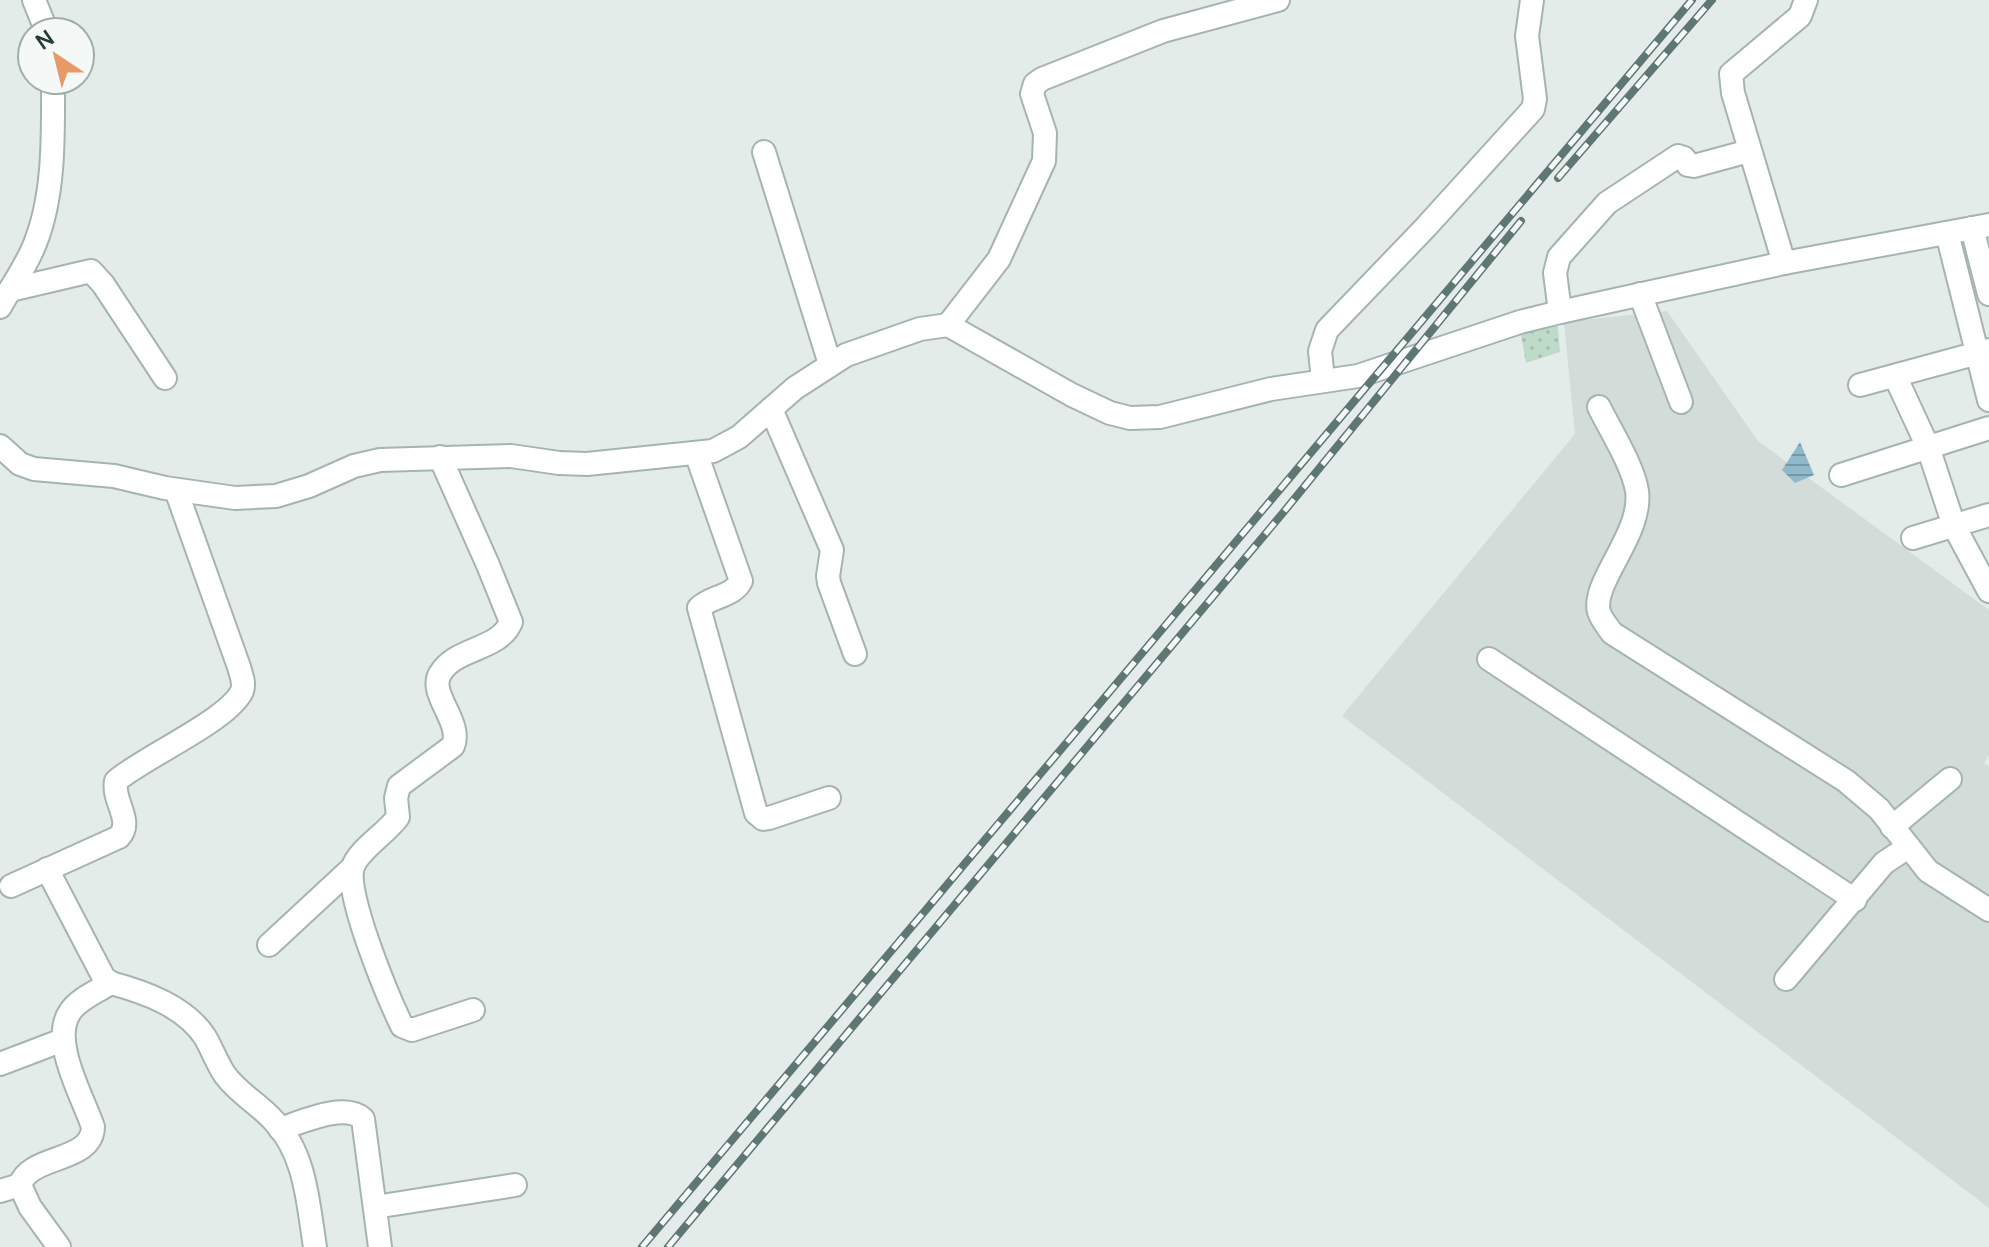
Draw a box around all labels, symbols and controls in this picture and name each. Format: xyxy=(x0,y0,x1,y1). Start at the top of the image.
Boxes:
north arrow xyxy=(16,16,96,96)
text: N xyxy=(29,23,60,56)

